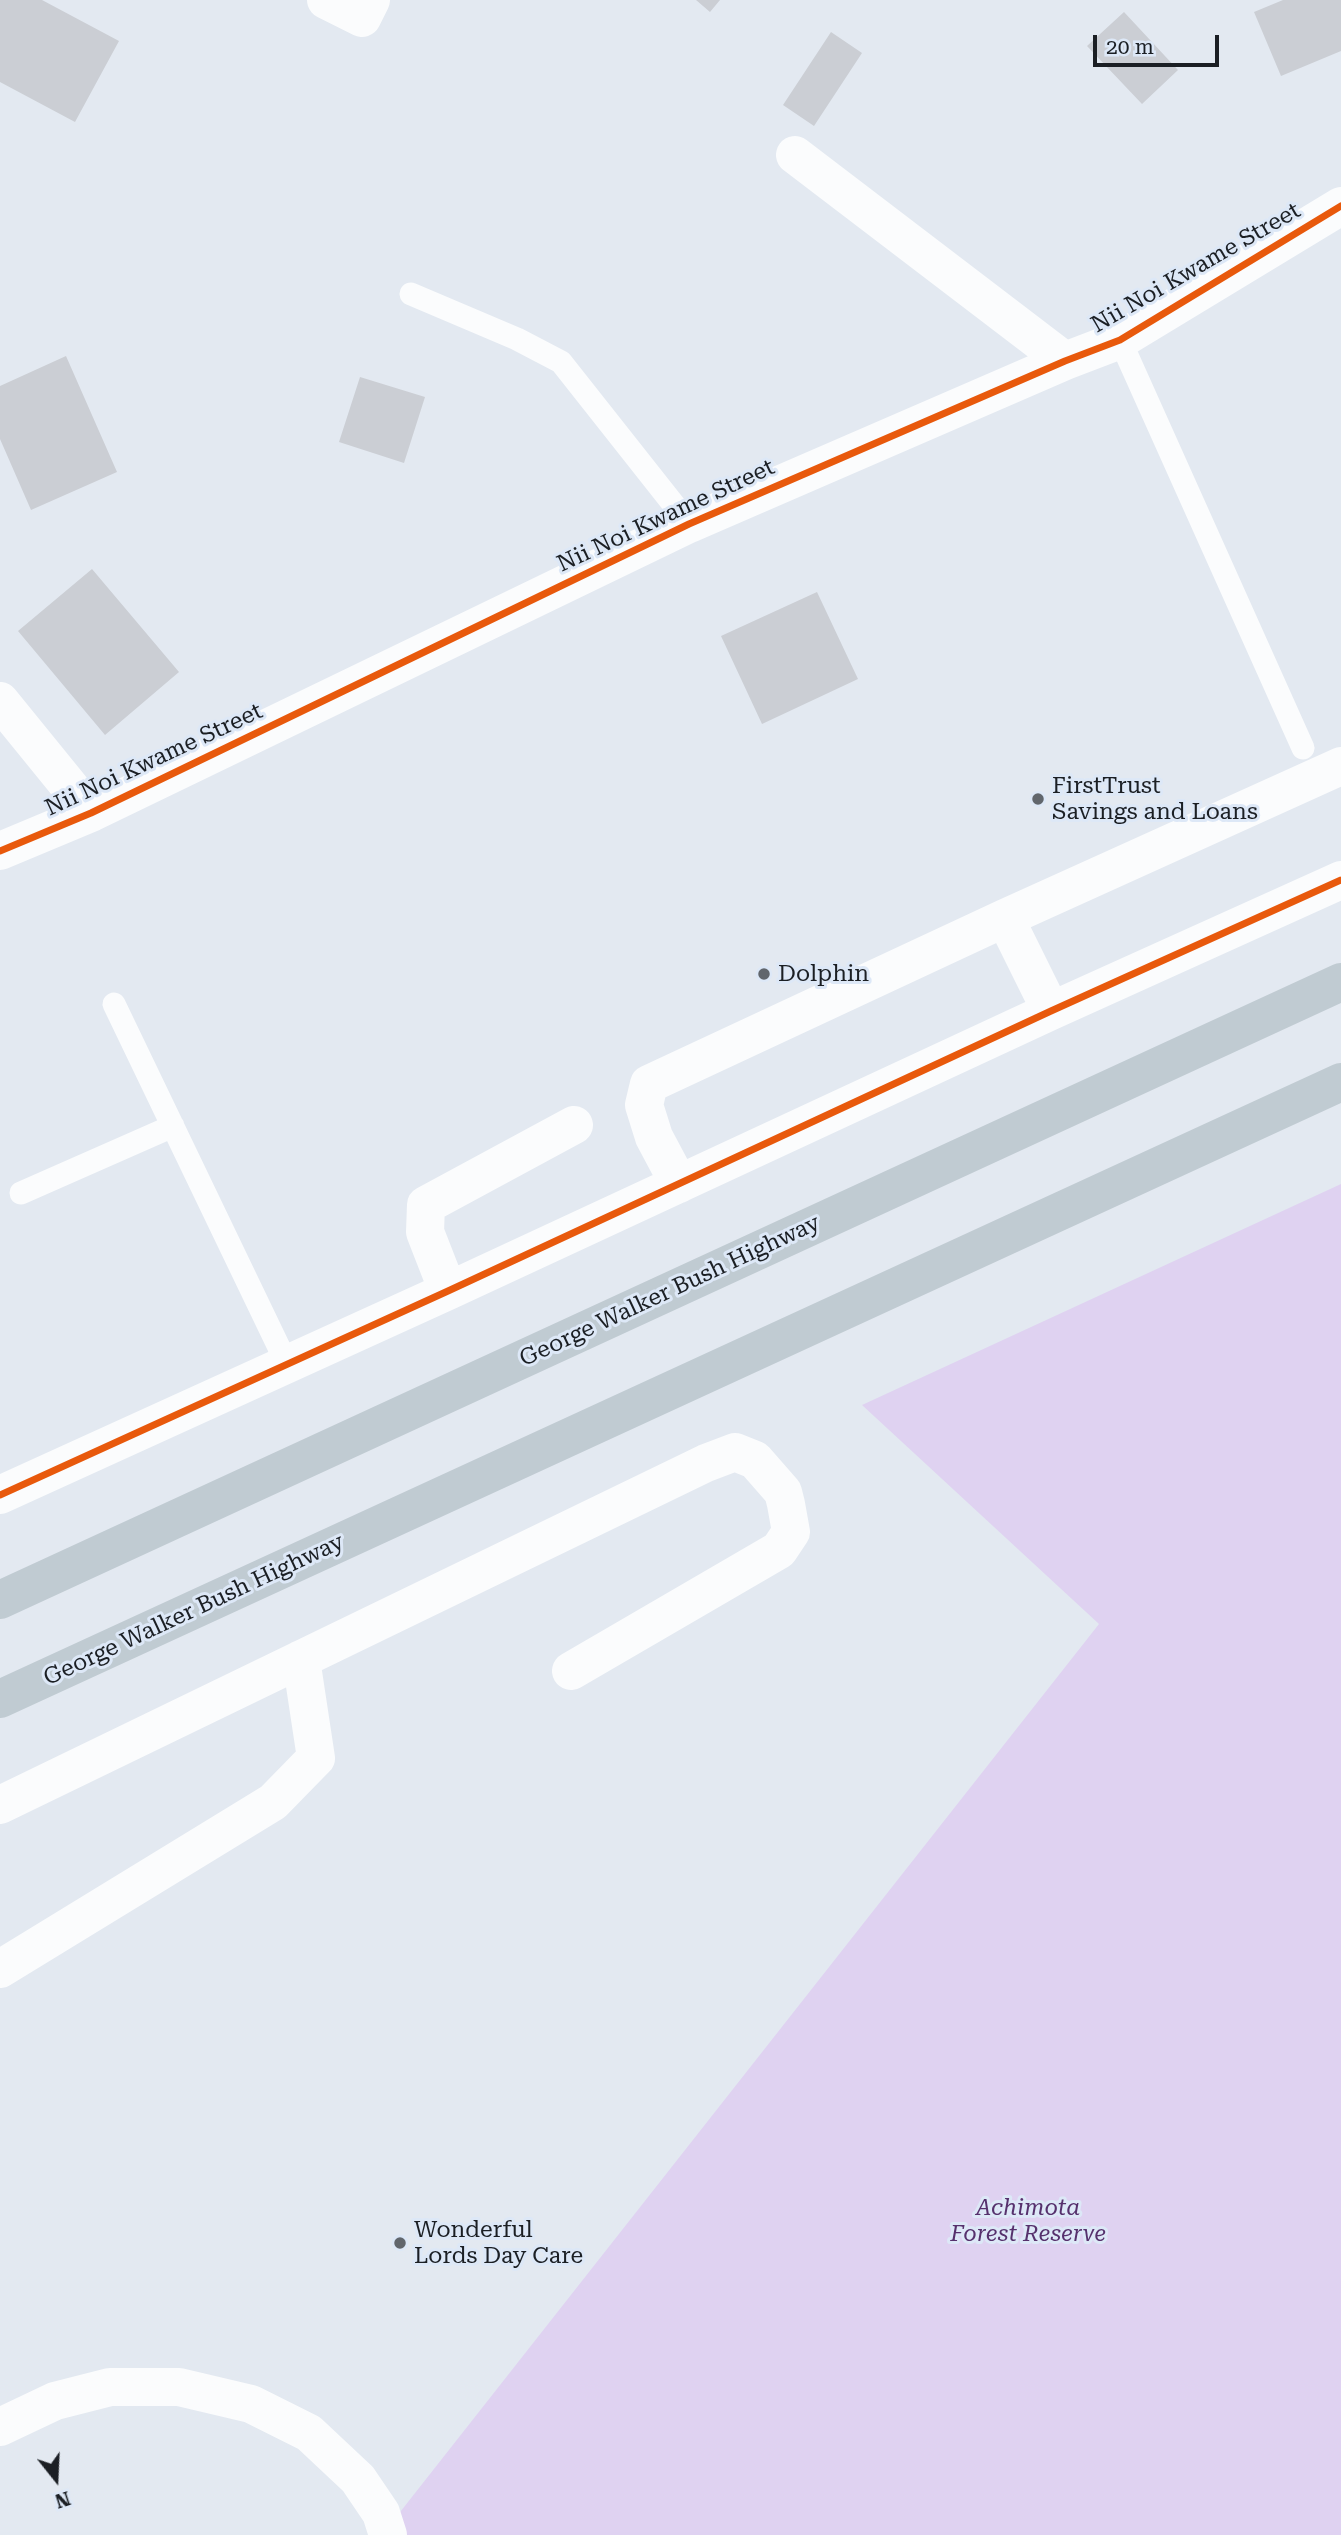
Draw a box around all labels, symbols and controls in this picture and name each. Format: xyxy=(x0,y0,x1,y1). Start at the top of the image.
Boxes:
scale bar xyxy=(1096,21,1222,65)
text: 20 m xyxy=(1106,35,1154,59)
street label: Nii Noi Kwame Street xyxy=(1087,197,1305,339)
street label: Nii Noi Kwame Street xyxy=(553,453,779,579)
street label: Nii Noi Kwame Street xyxy=(41,697,267,823)
place label: FirstTrust Savings and Loans xyxy=(1052,772,1258,826)
marker: FirstTrust Savings and Loans xyxy=(1030,791,1046,807)
place label: Dolphin xyxy=(778,960,869,988)
marker: Dolphin xyxy=(756,966,772,982)
street label: George Walker Bush Highway xyxy=(515,1209,825,1373)
street label: George Walker Bush Highway xyxy=(39,1528,349,1692)
park label: Achimota Forest Reserve xyxy=(950,2194,1106,2248)
place label: Wonderful Lords Day Care xyxy=(414,2216,583,2270)
marker: Wonderful Lords Day Care xyxy=(392,2235,408,2251)
north arrow xyxy=(21,2444,91,2514)
text: N xyxy=(52,2486,73,2513)

